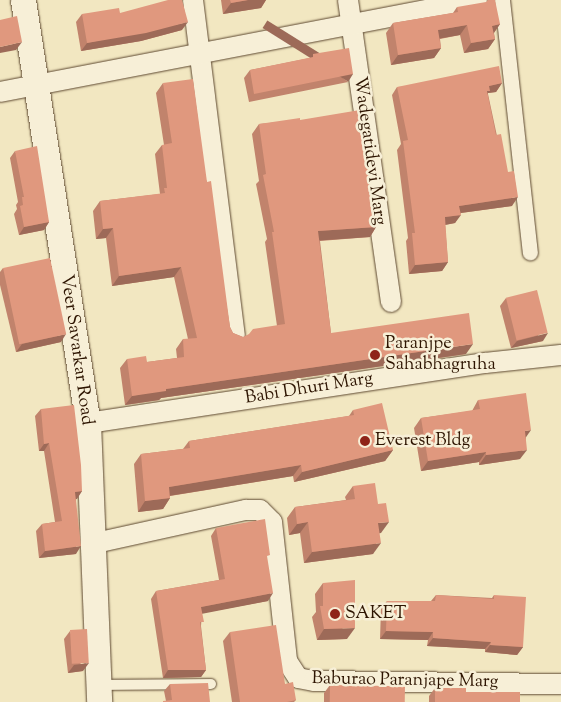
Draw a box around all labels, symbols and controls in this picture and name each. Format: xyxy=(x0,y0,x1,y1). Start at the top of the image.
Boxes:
street label: Wadegatidevi Marg xyxy=(348,75,390,227)
street label: Veer Savarkar Road xyxy=(55,273,97,427)
place label: Paranjpe Sahabhagruha xyxy=(385,334,496,376)
marker: Paranjpe Sahabhagruha xyxy=(369,349,381,361)
street label: Babi Dhuri Marg xyxy=(244,368,374,410)
place label: Everest Bldg xyxy=(375,430,470,452)
marker: Everest Bldg xyxy=(359,435,371,447)
place label: SAKET xyxy=(345,603,406,625)
marker: SAKET xyxy=(329,608,341,620)
street label: Baburao Paranjape Marg xyxy=(311,669,499,693)

